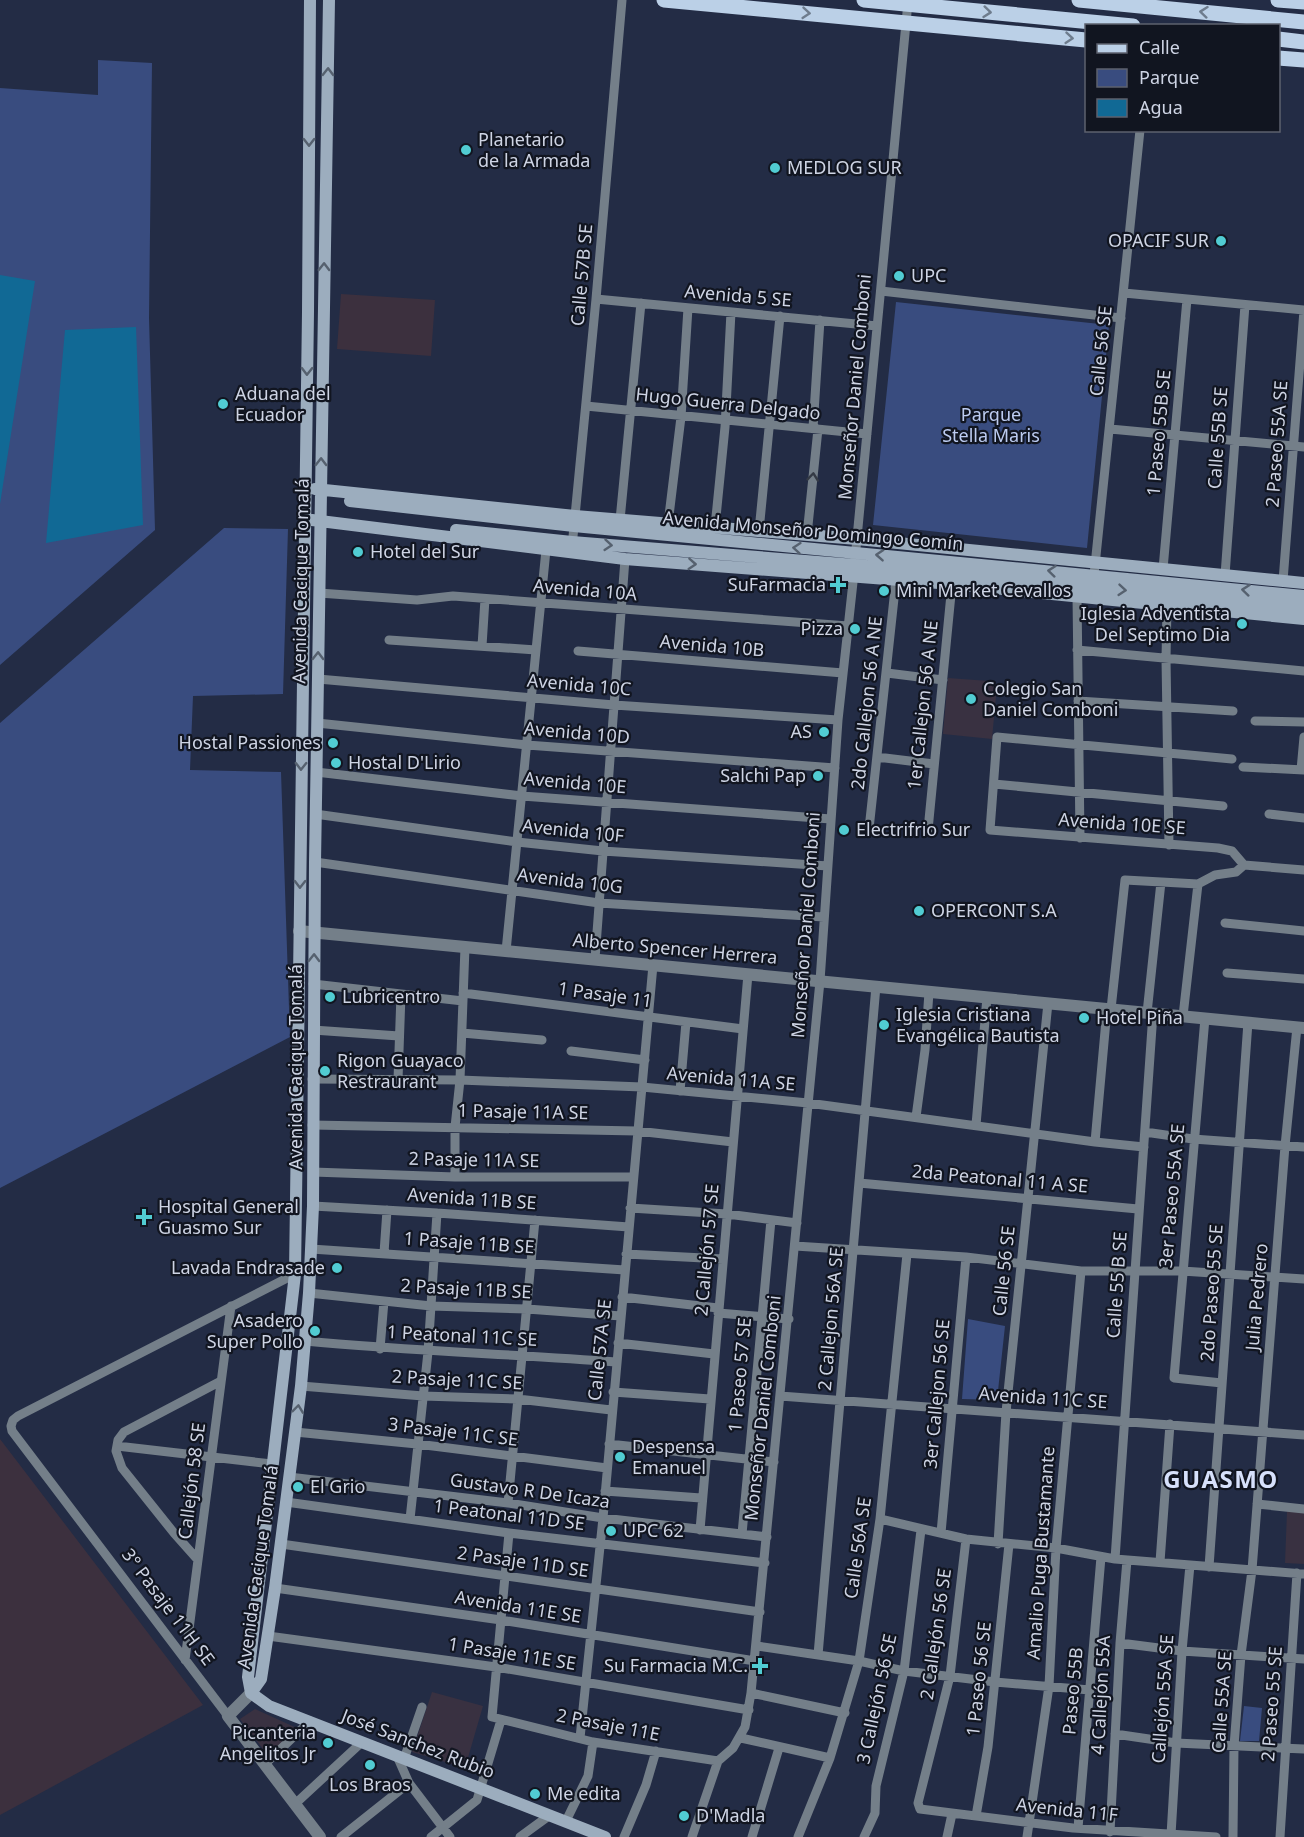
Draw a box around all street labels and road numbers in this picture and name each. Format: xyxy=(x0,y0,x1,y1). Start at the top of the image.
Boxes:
street label: Calle 57B SE xyxy=(565,223,597,327)
street label: Monseñor Daniel Comboni xyxy=(832,273,876,501)
street label: Avenida 5 SE xyxy=(684,278,793,312)
street label: Calle 56 SE xyxy=(1083,305,1117,397)
street label: 1 Paseo 55B SE xyxy=(1141,369,1176,497)
street label: 2 Paseo 55A SE xyxy=(1260,380,1292,508)
street label: Hugo Guerra Delgado xyxy=(634,381,822,425)
street label: Calle 55B SE xyxy=(1201,386,1233,490)
street label: Avenida Cacique Tomalá xyxy=(286,478,314,684)
street label: Avenida Monseñor Domingo Comín xyxy=(662,505,964,555)
street label: Avenida 10A xyxy=(532,572,639,606)
street label: 2do Callejon 56 A NE xyxy=(845,615,887,791)
street label: 1er Callejon 56 A NE xyxy=(901,619,943,791)
street label: Avenida 10B xyxy=(659,628,765,662)
street label: Avenida 10C xyxy=(526,668,632,701)
street label: Avenida 10D xyxy=(523,715,631,749)
street label: Avenida 10E xyxy=(523,766,627,798)
street label: Avenida 10E SE xyxy=(1058,807,1187,839)
street label: Monseñor Daniel Comboni xyxy=(785,811,825,1039)
street label: Avenida 10F xyxy=(521,813,625,847)
street label: Avenida 10G xyxy=(516,862,624,898)
street label: Alberto Spencer Herrera xyxy=(572,927,778,969)
street label: Avenida Cacique Tomalá xyxy=(283,964,307,1170)
street label: 1 Pasaje 11 xyxy=(557,976,654,1012)
street label: Avenida 11A SE xyxy=(666,1060,796,1096)
street label: 1 Pasaje 11A SE xyxy=(457,1098,589,1124)
street label: 3er Paseo 55A SE xyxy=(1153,1123,1189,1269)
street label: 2 Pasaje 11A SE xyxy=(408,1146,540,1172)
street label: 2da Peatonal 11 A SE xyxy=(911,1158,1089,1198)
street label: Avenida 11B SE xyxy=(407,1182,537,1214)
street label: 2 Callejón 57 SE xyxy=(688,1183,724,1317)
street label: 2do Paseo 55 SE xyxy=(1194,1224,1228,1362)
street label: 1 Pasaje 11B SE xyxy=(403,1225,535,1259)
street label: Calle 56 SE xyxy=(986,1225,1020,1317)
street label: Calle 55 B SE xyxy=(1100,1231,1132,1339)
street label: Julia Pedrero xyxy=(1239,1242,1273,1353)
street label: 2 Callejon 56A SE xyxy=(812,1246,848,1392)
street label: 2 Pasaje 11B SE xyxy=(400,1273,532,1303)
street label: Monseñor Daniel Comboni xyxy=(738,1294,786,1522)
street label: Calle 57A SE xyxy=(582,1298,616,1402)
street label: 1 Paseo 57 SE xyxy=(722,1316,756,1433)
street label: 3er Callejon 56 SE xyxy=(918,1318,954,1470)
street label: 1 Peatonal 11C SE xyxy=(386,1319,538,1351)
street label: 2 Pasaje 11C SE xyxy=(391,1364,523,1394)
street label: Avenida 11C SE xyxy=(978,1381,1108,1413)
street label: 3 Pasaje 11C SE xyxy=(387,1411,519,1451)
street label: Callejón 58 SE xyxy=(172,1421,210,1541)
street label: Amalio Puga Bustamante xyxy=(1021,1445,1059,1660)
street label: Avenida Cacique Tomalá xyxy=(231,1463,283,1670)
street label: Gustavo R De Icaza xyxy=(449,1467,612,1513)
street label: 1 Peatonal 11D SE xyxy=(432,1493,586,1535)
street label: Calle 56A SE xyxy=(838,1496,876,1600)
street label: 2 Pasaje 11D SE xyxy=(456,1540,590,1582)
street label: 3° Pasaje 11H SE xyxy=(117,1543,221,1670)
street label: 2 Callejón 56 SE xyxy=(914,1567,956,1701)
street label: Avenida 11E SE xyxy=(453,1584,583,1628)
street label: 1 Paseo 56 SE xyxy=(960,1620,996,1738)
street label: 1 Pasaje 11E SE xyxy=(446,1631,578,1675)
street label: 3 Callejón 56 SE xyxy=(851,1632,902,1766)
street label: 4 Callejón 55A xyxy=(1085,1634,1115,1755)
street label: Callejón 55A SE xyxy=(1146,1634,1178,1764)
street label: 2 Paseo 55 SE xyxy=(1255,1645,1287,1762)
street label: Paseo 55B xyxy=(1056,1646,1088,1736)
street label: Calle 55A SE xyxy=(1205,1650,1237,1754)
street label: José Sanchez Rubio xyxy=(336,1702,498,1783)
street label: 2 Pasaje 11E xyxy=(554,1702,662,1746)
street label: Avenida 11F xyxy=(1015,1792,1119,1826)

